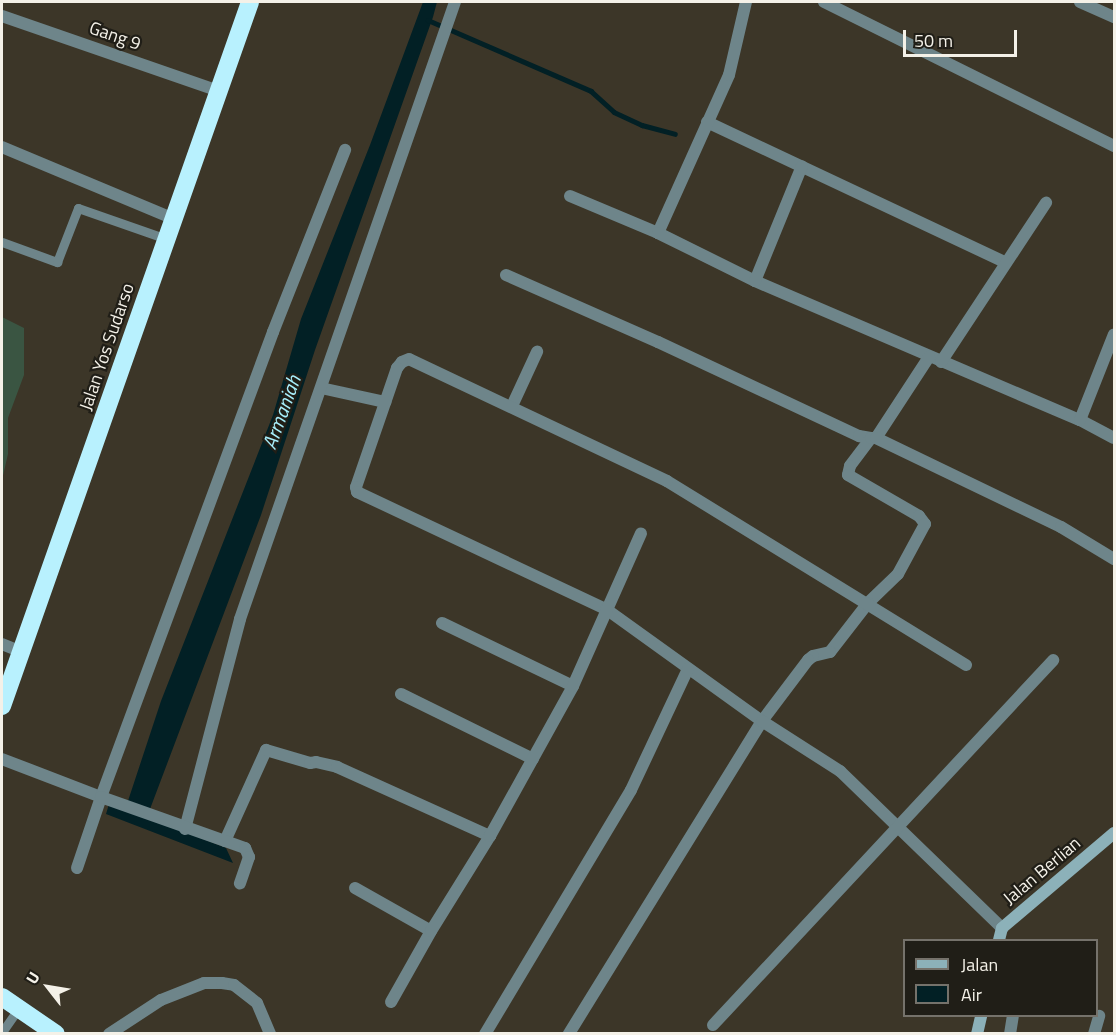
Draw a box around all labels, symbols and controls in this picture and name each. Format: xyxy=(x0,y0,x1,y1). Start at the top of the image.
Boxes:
street label: Gang 9 xyxy=(86,17,144,55)
scale bar xyxy=(906,18,1020,56)
text: 50 m xyxy=(914,27,953,54)
street label: Jalan Yos Sudarso xyxy=(75,280,139,414)
water label: Armaniah xyxy=(257,372,305,452)
street label: Jalan Berlian xyxy=(999,832,1085,910)
legend xyxy=(903,939,1098,1017)
text: Jalan xyxy=(961,951,998,978)
north arrow xyxy=(18,957,78,1017)
text: U xyxy=(20,967,46,988)
text: Air xyxy=(961,981,982,1008)

